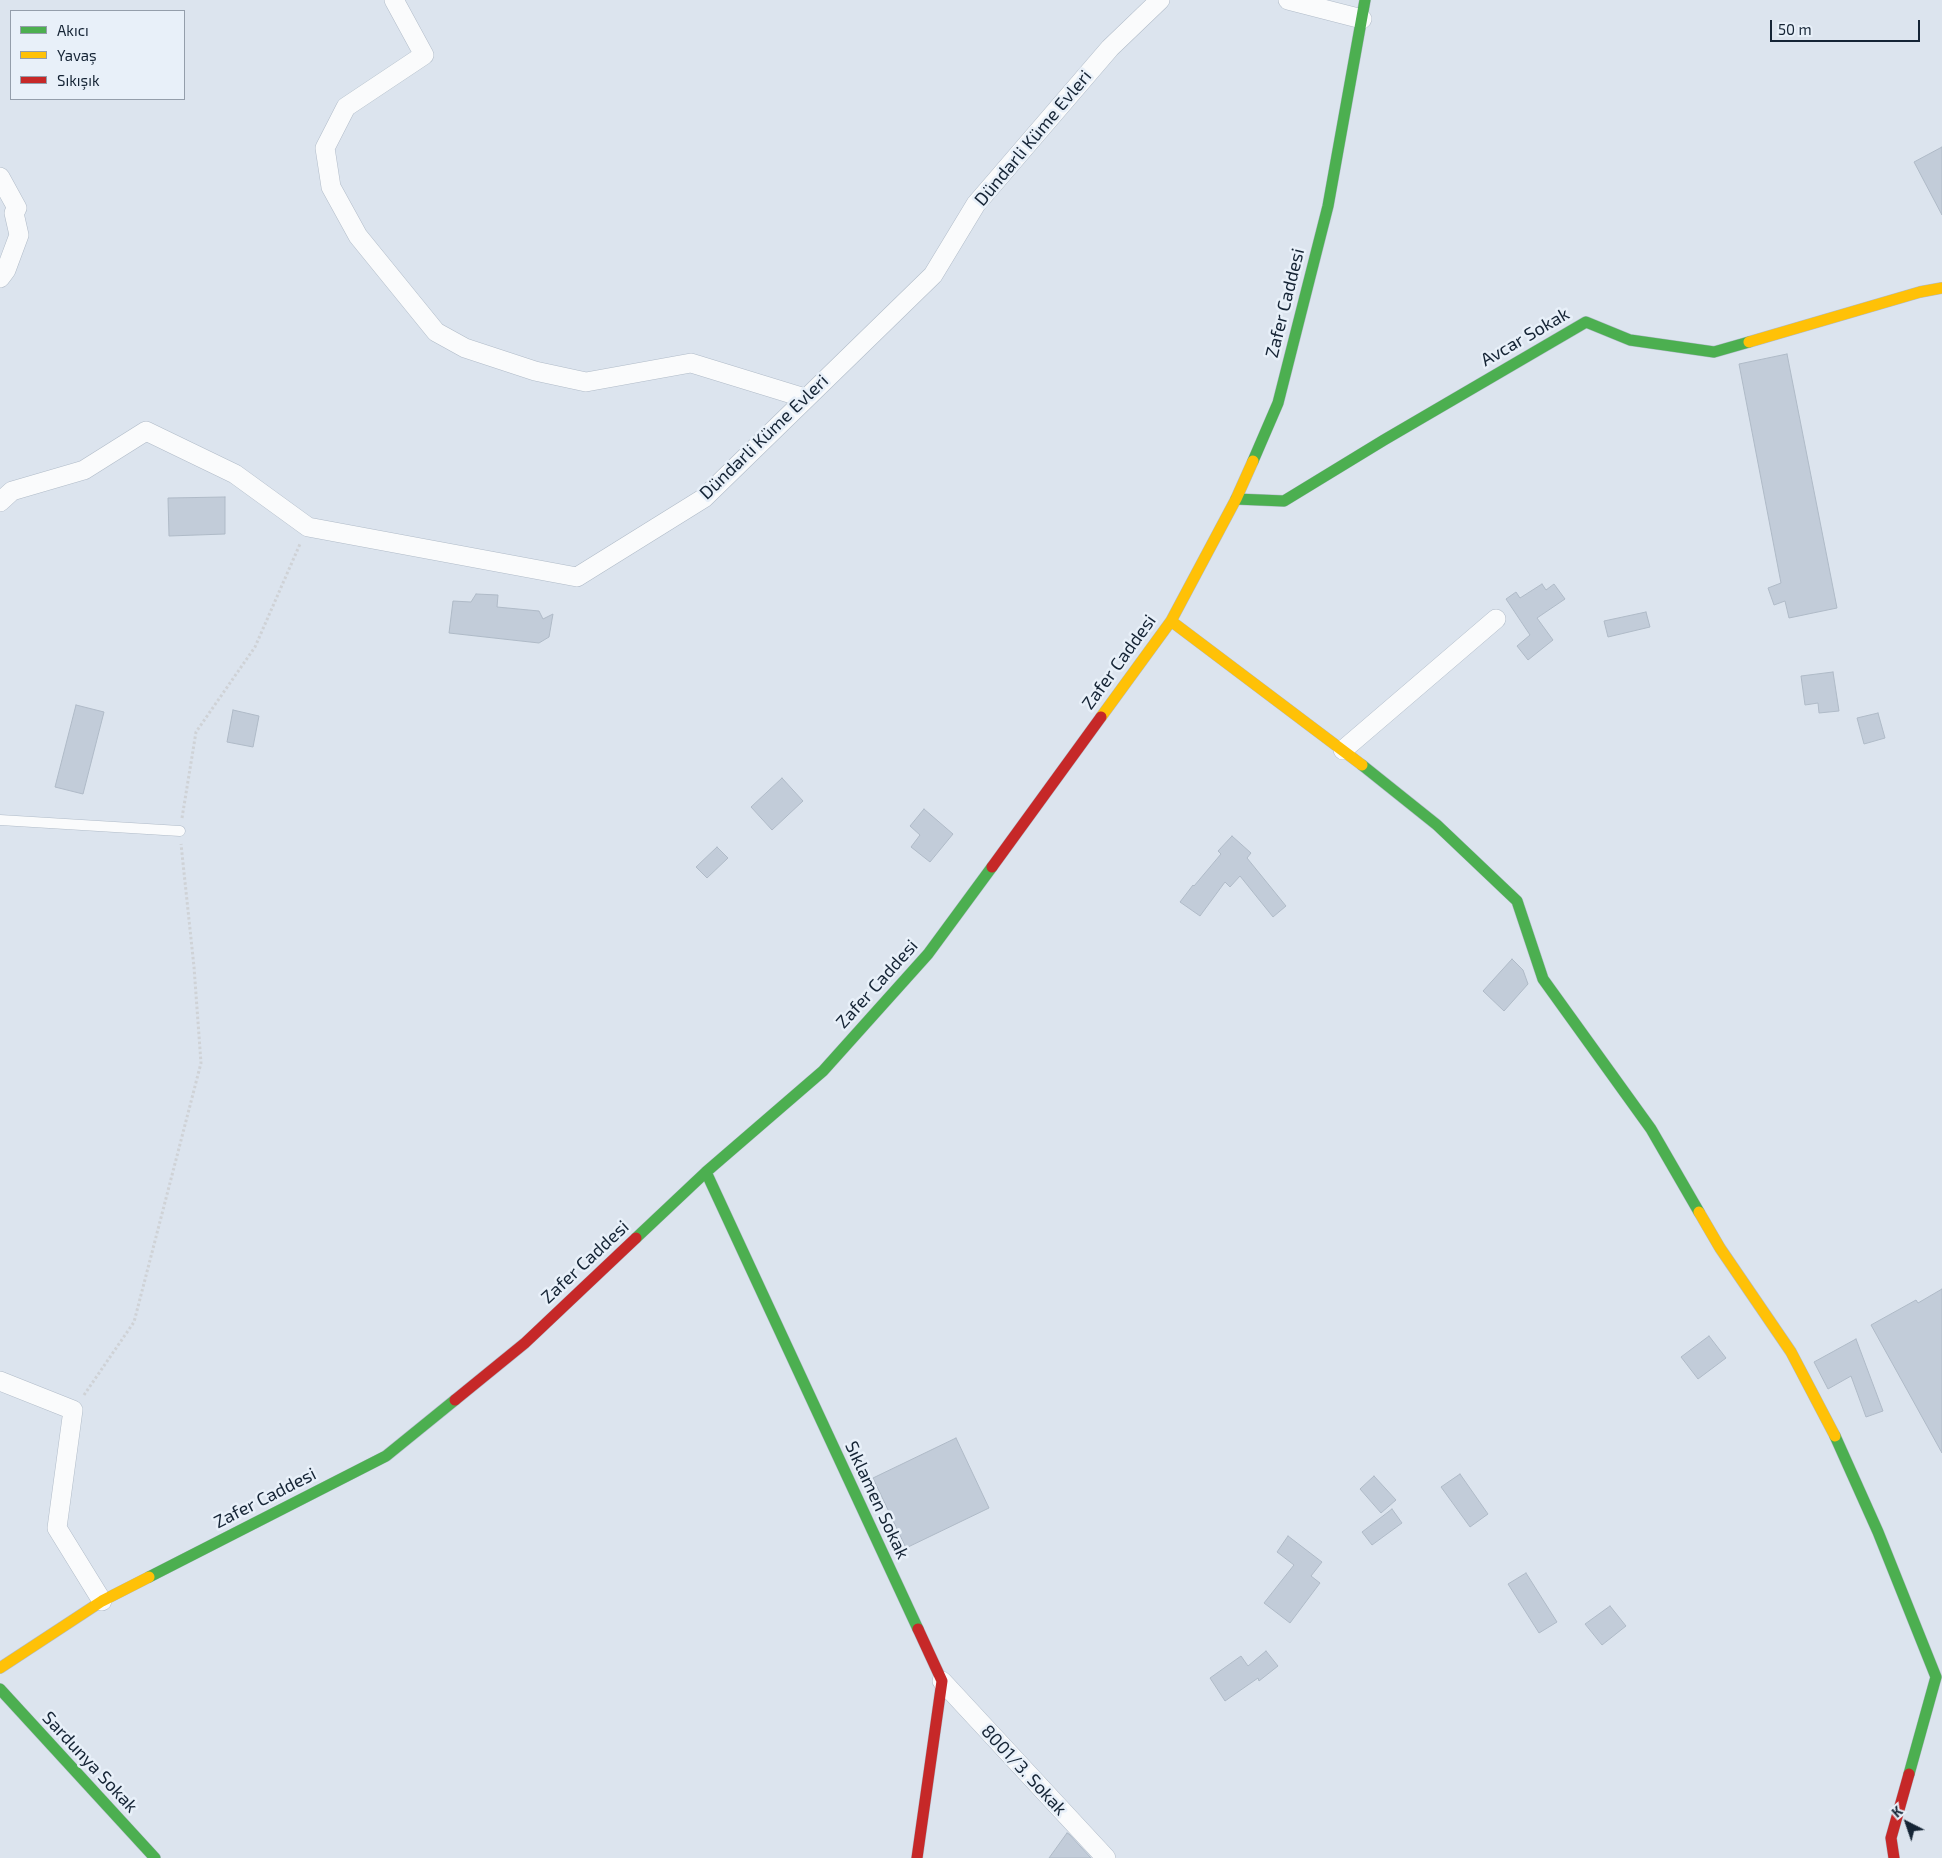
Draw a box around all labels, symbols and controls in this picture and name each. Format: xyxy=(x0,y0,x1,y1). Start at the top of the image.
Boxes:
legend xyxy=(10,10,185,100)
scale bar xyxy=(1772,10,1922,42)
text: 50 m xyxy=(1778,20,1812,38)
text: Akıcı xyxy=(57,21,89,39)
text: Yavaş xyxy=(57,46,97,64)
street label: Dündarli Küme Evleri xyxy=(970,66,1096,210)
text: Sıkışık xyxy=(57,71,100,89)
street label: Zafer Caddesi xyxy=(1261,246,1309,360)
street label: Avcar Sokak xyxy=(1477,303,1573,371)
street label: Dündarli Küme Evleri xyxy=(695,370,833,504)
street label: Zafer Caddesi xyxy=(1077,610,1161,714)
street label: Zafer Caddesi xyxy=(832,935,922,1033)
street label: Zafer Caddesi xyxy=(537,1216,633,1308)
street label: Sıklamen Sokak xyxy=(840,1438,914,1562)
street label: Zafer Caddesi xyxy=(210,1463,320,1533)
street label: Sardunya Sokak xyxy=(38,1707,142,1817)
street label: 8001/3. Sokak xyxy=(977,1720,1071,1820)
north arrow xyxy=(1882,1798,1932,1848)
text: K xyxy=(1888,1802,1906,1821)

